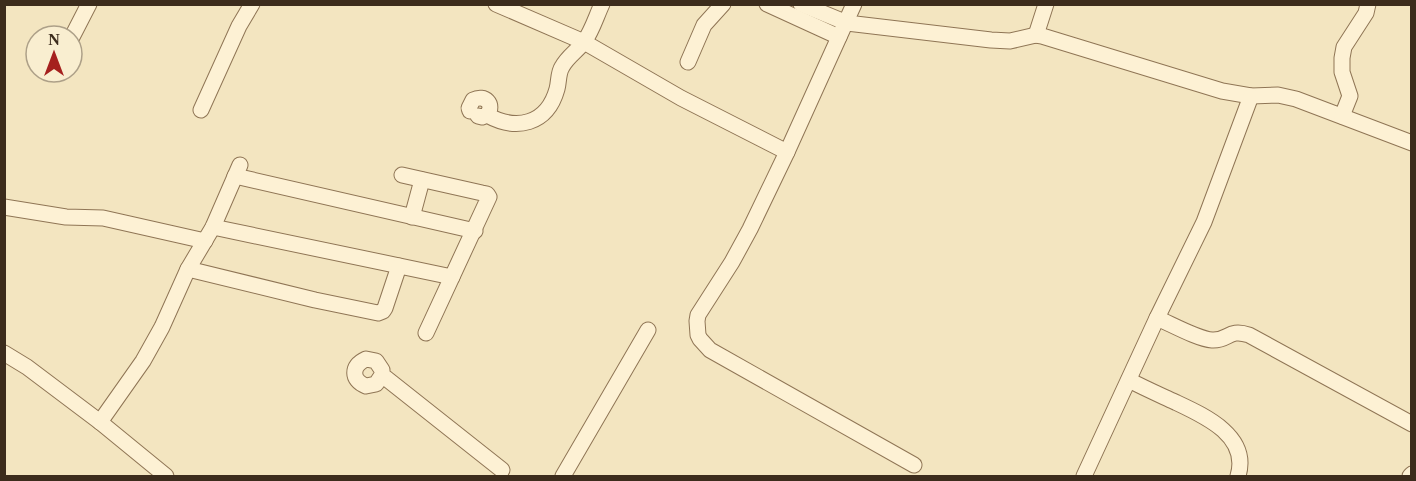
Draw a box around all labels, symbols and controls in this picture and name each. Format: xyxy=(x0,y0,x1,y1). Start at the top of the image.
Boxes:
north arrow xyxy=(24,24,84,84)
text: N xyxy=(48,31,60,48)

